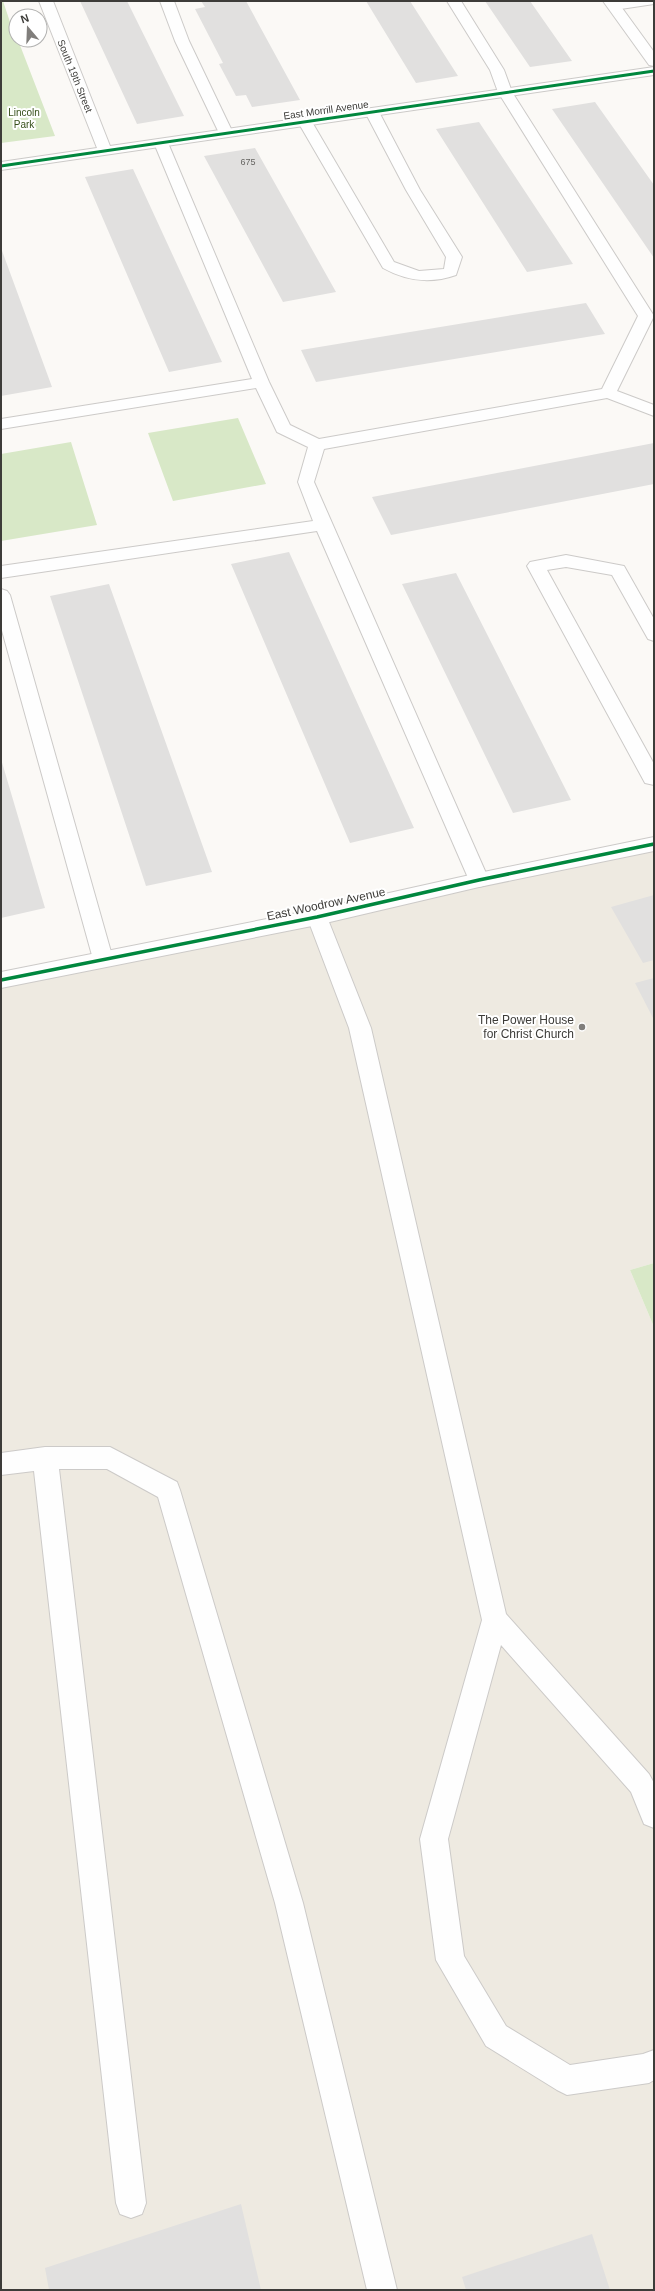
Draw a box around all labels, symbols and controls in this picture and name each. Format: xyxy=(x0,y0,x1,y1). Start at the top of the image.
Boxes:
north arrow xyxy=(8,8,48,48)
text: N xyxy=(19,12,31,26)
street label: South 19th Street xyxy=(55,38,95,114)
street label: East Morrill Avenue xyxy=(283,99,370,121)
park label: Lincoln Park xyxy=(8,107,40,130)
house number: 675 xyxy=(240,157,256,167)
street label: East Woodrow Avenue xyxy=(265,885,387,923)
place label: The Power House for Christ Church xyxy=(478,1013,574,1041)
marker: The Power House for Christ Church xyxy=(577,1022,587,1032)

